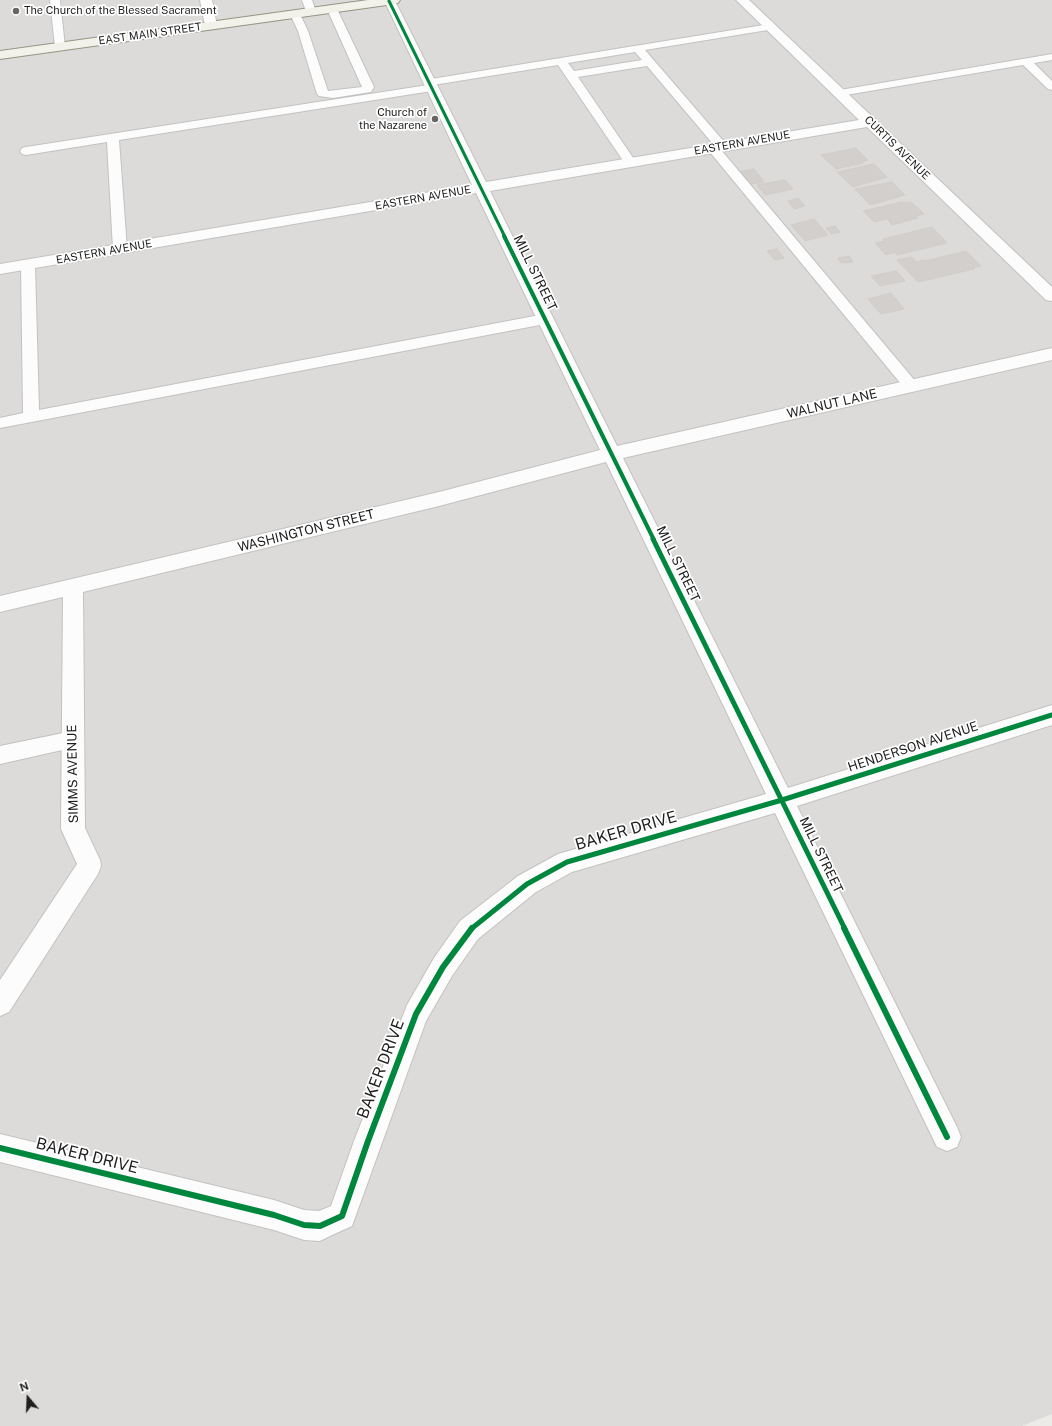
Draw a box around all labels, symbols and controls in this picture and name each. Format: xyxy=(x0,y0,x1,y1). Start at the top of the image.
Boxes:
place label: The Church of the Blessed Sacrament xyxy=(24,4,217,18)
marker: The Church of the Blessed Sacrament xyxy=(11,6,21,16)
street label: EAST MAIN STREET xyxy=(98,20,202,48)
place label: Church of the Nazarene xyxy=(359,106,427,132)
street label: CURTIS AVENUE xyxy=(862,113,932,183)
marker: Church of the Nazarene xyxy=(430,114,440,124)
street label: EASTERN AVENUE xyxy=(693,128,791,158)
street label: EASTERN AVENUE xyxy=(374,183,472,213)
street label: MILL STREET xyxy=(510,232,560,314)
street label: EASTERN AVENUE xyxy=(55,237,153,267)
street label: WALNUT LANE xyxy=(785,386,879,422)
street label: WASHINGTON STREET xyxy=(236,506,376,556)
street label: MILL STREET xyxy=(653,523,703,605)
street label: HENDERSON AVENUE xyxy=(846,719,980,775)
street label: SIMMS AVENUE xyxy=(64,724,82,824)
street label: BAKER DRIVE xyxy=(573,807,679,855)
street label: MILL STREET xyxy=(796,814,846,896)
street label: BAKER DRIVE xyxy=(353,1017,409,1121)
street label: BAKER DRIVE xyxy=(34,1134,140,1178)
north arrow xyxy=(8,1378,48,1418)
text: N xyxy=(18,1380,30,1394)

